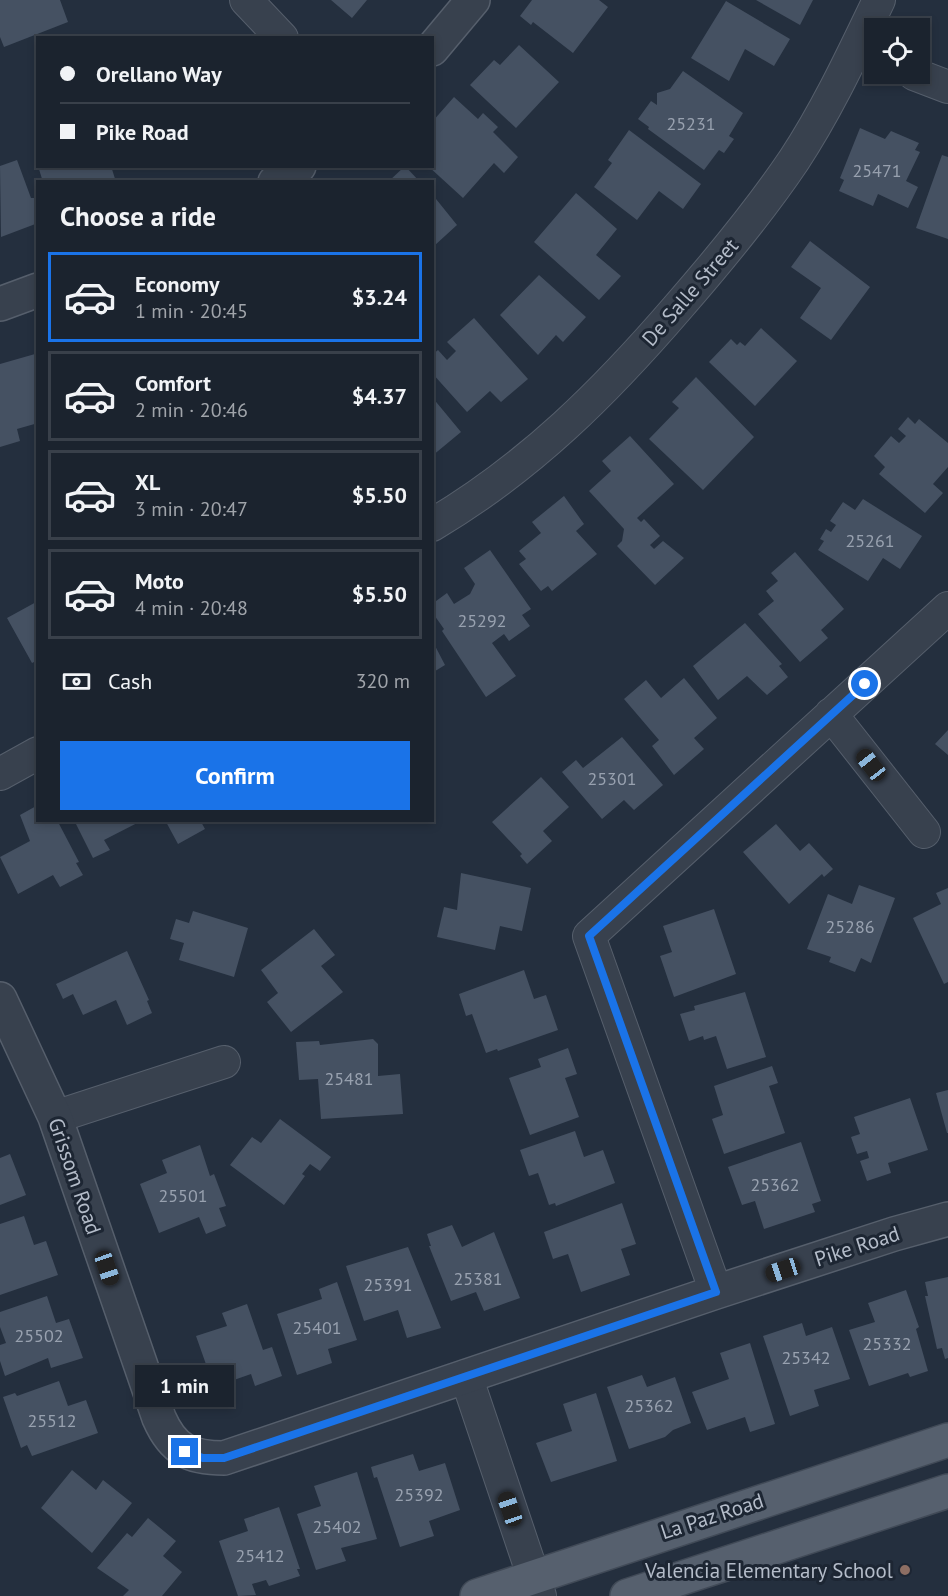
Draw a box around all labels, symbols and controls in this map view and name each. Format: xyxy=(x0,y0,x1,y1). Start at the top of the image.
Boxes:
map controls xyxy=(864,18,930,84)
button: locate xyxy=(864,18,930,84)
text: Orellano Way xyxy=(96,60,222,88)
house number: 25231 xyxy=(666,112,716,135)
text: Pike Road xyxy=(96,118,189,146)
house number: 25471 xyxy=(852,159,902,182)
text: Choose a ride xyxy=(60,199,216,233)
street label: De Salle Street xyxy=(636,233,744,351)
icon: car xyxy=(63,270,117,324)
text: Economy xyxy=(135,270,219,298)
text: $3.24 xyxy=(352,283,407,311)
text: 1 min · 20:45 xyxy=(135,298,248,324)
icon: car xyxy=(63,369,117,423)
text: Comfort xyxy=(135,369,211,397)
text: $4.37 xyxy=(352,382,407,410)
text: 2 min · 20:46 xyxy=(135,397,248,423)
icon: car xyxy=(63,468,117,522)
text: XL xyxy=(135,468,160,496)
text: $5.50 xyxy=(352,481,407,509)
text: 3 min · 20:47 xyxy=(135,496,248,522)
house number: 25261 xyxy=(845,529,895,552)
icon: car xyxy=(63,567,117,621)
text: Moto xyxy=(135,567,184,595)
text: $5.50 xyxy=(352,580,407,608)
text: 4 min · 20:48 xyxy=(135,595,248,621)
house number: 25292 xyxy=(457,609,507,632)
icon: cash xyxy=(60,665,93,698)
text: Cash xyxy=(108,667,152,695)
text: 320 m xyxy=(356,668,410,694)
route start xyxy=(851,670,878,697)
button: Confirm xyxy=(60,741,410,810)
car xyxy=(853,745,889,785)
house number: 25301 xyxy=(587,767,637,790)
house number: 25286 xyxy=(825,915,875,938)
house number: 25481 xyxy=(324,1067,374,1090)
street label: Grissom Road xyxy=(42,1114,108,1238)
house number: 25362 xyxy=(750,1173,800,1196)
house number: 25501 xyxy=(158,1184,208,1207)
street label: Pike Road xyxy=(811,1220,903,1272)
car xyxy=(93,1248,121,1288)
car xyxy=(763,1256,803,1284)
house number: 25381 xyxy=(453,1267,503,1290)
house number: 25391 xyxy=(363,1273,413,1296)
house number: 25401 xyxy=(292,1316,342,1339)
house number: 25502 xyxy=(14,1324,64,1347)
house number: 25332 xyxy=(862,1332,912,1355)
house number: 25342 xyxy=(781,1346,831,1369)
callout: 1 min xyxy=(136,1365,234,1407)
text: 1 min xyxy=(160,1373,209,1399)
house number: 25362 xyxy=(624,1394,674,1417)
house number: 25512 xyxy=(27,1409,77,1432)
route end xyxy=(171,1438,198,1465)
house number: 25392 xyxy=(394,1483,444,1506)
street label: La Paz Road xyxy=(657,1487,767,1545)
car xyxy=(496,1489,524,1529)
house number: 25402 xyxy=(312,1515,362,1538)
house number: 25412 xyxy=(235,1544,285,1567)
place label: Valencia Elementary School xyxy=(644,1557,893,1584)
marker: Valencia Elementary School xyxy=(898,1563,912,1577)

